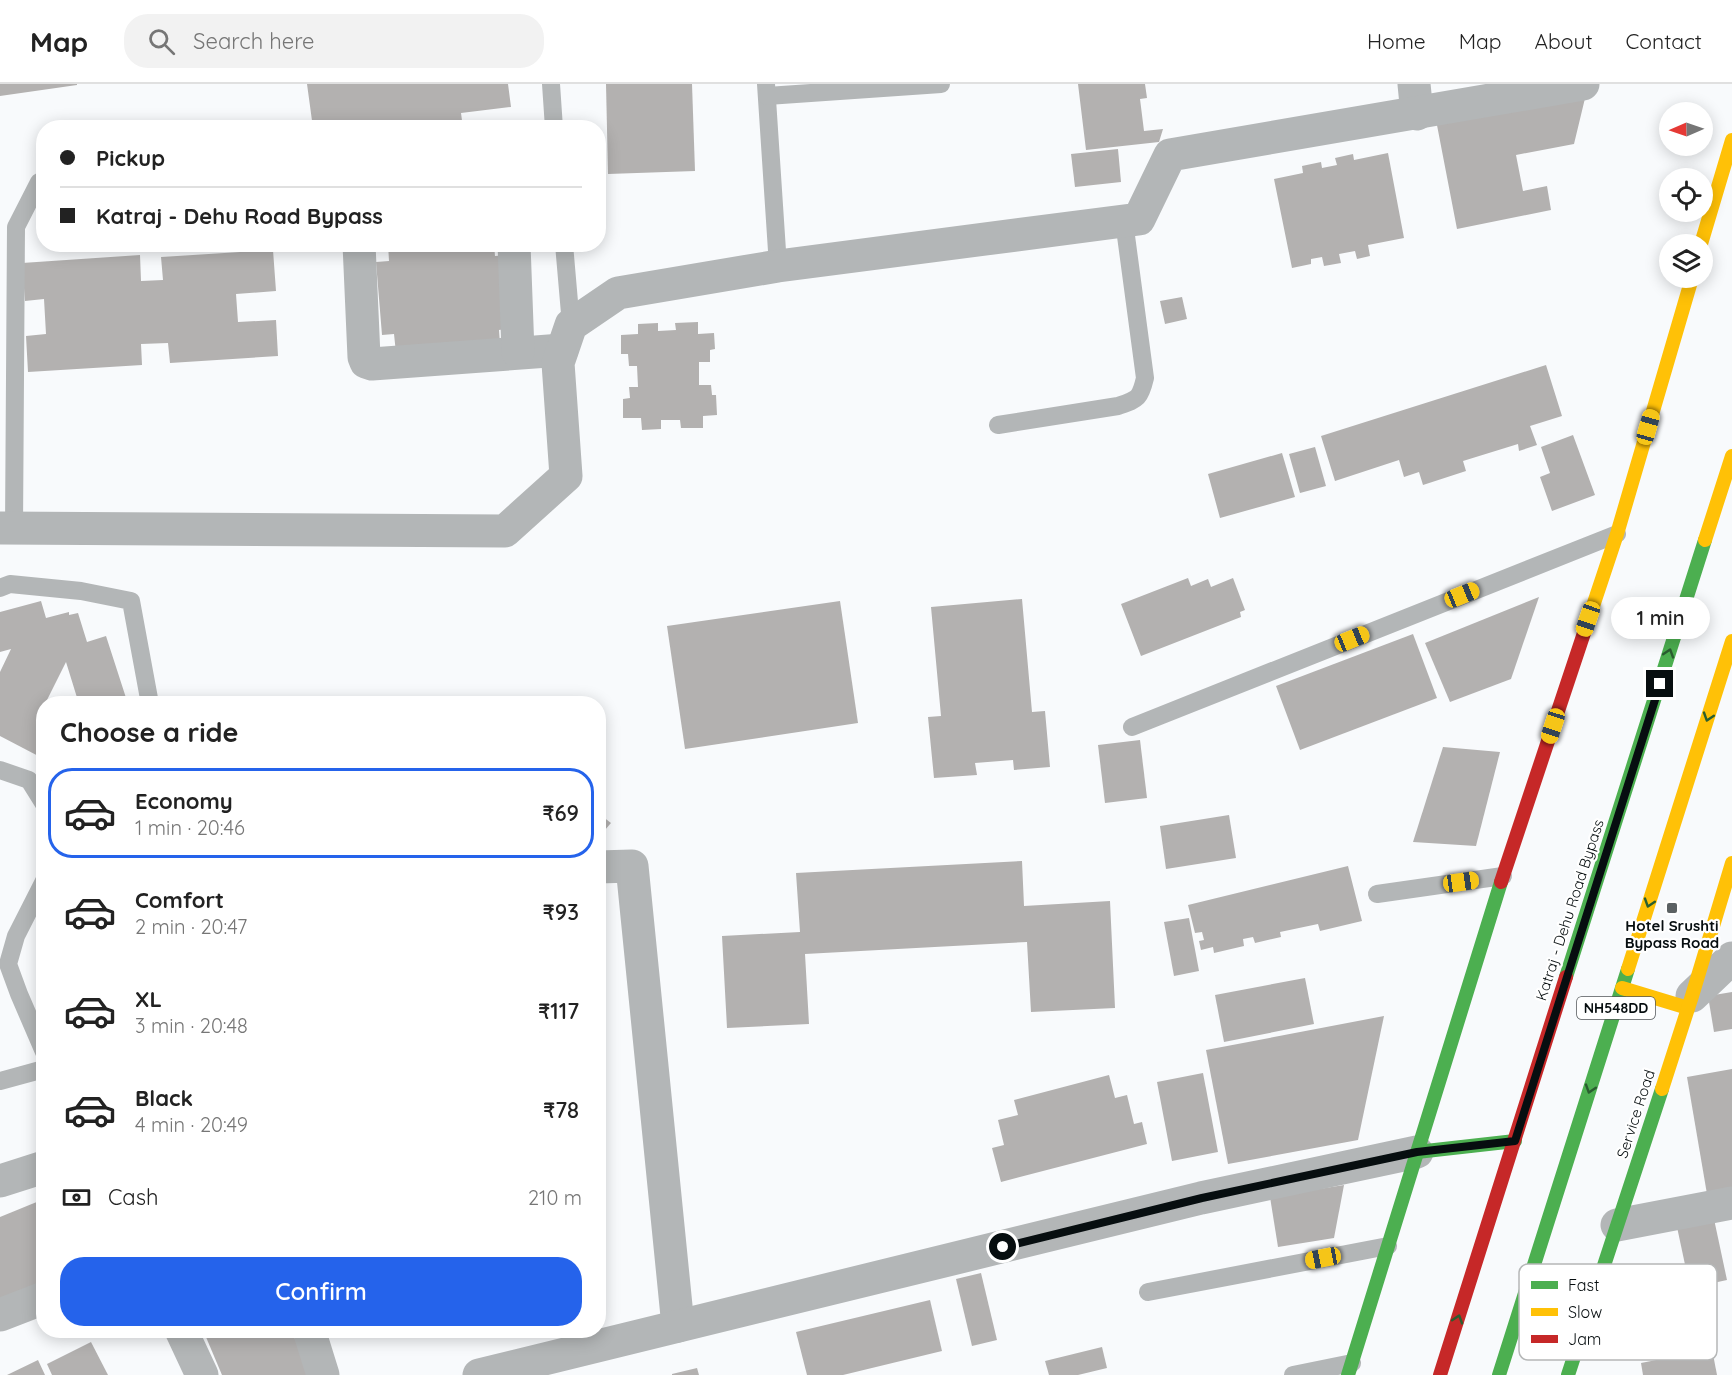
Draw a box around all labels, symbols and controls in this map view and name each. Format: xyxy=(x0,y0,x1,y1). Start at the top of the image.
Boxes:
search box xyxy=(124,14,544,68)
text: Map xyxy=(30,24,88,59)
icon: search xyxy=(145,25,178,58)
text: Search here xyxy=(193,27,315,55)
text: Home xyxy=(1367,28,1426,54)
text: Map xyxy=(1459,28,1502,54)
text: About xyxy=(1535,28,1593,54)
text: Contact xyxy=(1626,28,1702,54)
north arrow xyxy=(1659,102,1713,156)
map controls xyxy=(1659,102,1713,288)
text: Pickup xyxy=(96,144,165,172)
button: locate xyxy=(1659,168,1713,222)
text: Katraj - Dehu Road Bypass xyxy=(96,202,383,230)
button: layers xyxy=(1659,234,1713,288)
car xyxy=(1634,407,1662,447)
car xyxy=(1442,580,1482,610)
callout: 1 min xyxy=(1610,597,1710,639)
car xyxy=(1574,599,1602,639)
text: 1 min xyxy=(1637,605,1684,630)
car xyxy=(1332,624,1372,654)
one-way arrow xyxy=(1662,648,1675,659)
route end xyxy=(1646,670,1673,697)
car xyxy=(1539,706,1567,746)
one-way arrow xyxy=(1703,711,1715,722)
text: Choose a ride xyxy=(60,715,238,749)
icon: car xyxy=(63,786,117,840)
text: Economy xyxy=(135,787,233,815)
text: ₹69 xyxy=(542,799,579,827)
text: 1 min · 20:46 xyxy=(135,815,245,840)
street label: Katraj - Dehu Road Bypass xyxy=(1531,817,1608,1003)
car xyxy=(1442,871,1480,893)
icon: car xyxy=(63,885,117,939)
text: Comfort xyxy=(135,886,224,914)
one-way arrow xyxy=(1644,897,1656,908)
text: ₹93 xyxy=(543,898,579,926)
marker: Hotel Srushti Bypass Road xyxy=(1665,901,1679,915)
text: 2 min · 20:47 xyxy=(135,914,247,939)
place label: Hotel Srushti Bypass Road xyxy=(1625,916,1719,952)
icon: car xyxy=(63,984,117,1038)
text: XL xyxy=(135,985,162,1013)
text: ₹117 xyxy=(538,997,579,1025)
road number: NH548DD xyxy=(1577,997,1655,1019)
text: 3 min · 20:48 xyxy=(135,1013,248,1038)
street label: Service Road xyxy=(1612,1067,1659,1161)
icon: car xyxy=(63,1083,117,1137)
one-way arrow xyxy=(1585,1083,1597,1094)
text: Black xyxy=(135,1084,193,1112)
text: ₹78 xyxy=(543,1096,579,1124)
text: 4 min · 20:49 xyxy=(135,1112,248,1137)
icon: cash xyxy=(60,1181,93,1214)
text: Cash xyxy=(108,1183,159,1211)
text: 210 m xyxy=(528,1185,582,1210)
route start xyxy=(989,1233,1016,1260)
car xyxy=(1304,1246,1342,1270)
button: Confirm xyxy=(60,1257,582,1326)
legend xyxy=(1519,1264,1717,1360)
text: Fast xyxy=(1568,1275,1599,1295)
text: Slow xyxy=(1568,1302,1602,1322)
one-way arrow xyxy=(1451,1314,1463,1325)
text: Jam xyxy=(1568,1329,1601,1349)

